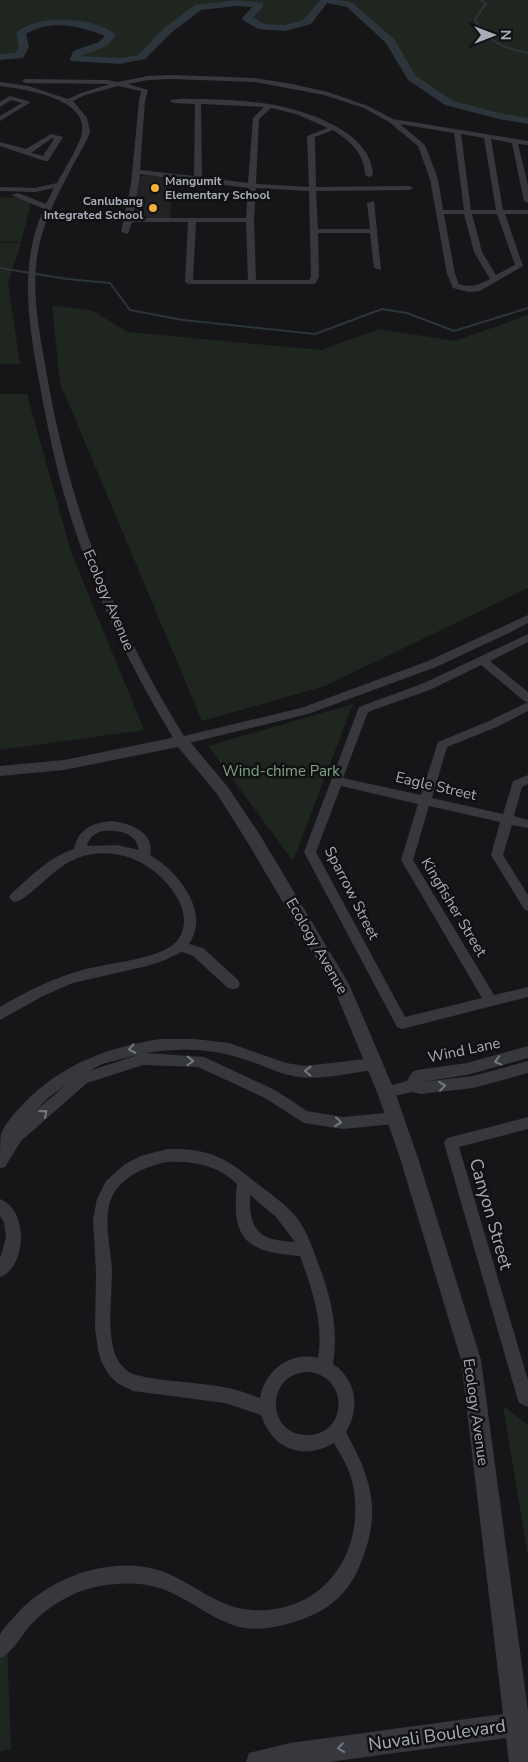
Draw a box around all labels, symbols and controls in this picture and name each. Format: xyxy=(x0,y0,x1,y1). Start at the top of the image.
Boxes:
north arrow xyxy=(468,10,518,60)
text: N xyxy=(496,30,515,40)
place label: Mangumit Elementary School xyxy=(165,173,270,203)
marker: Mangumit Elementary School xyxy=(149,182,161,194)
place label: Canlubang Integrated School xyxy=(44,193,143,223)
marker: Canlubang Integrated School xyxy=(147,202,159,214)
street label: Ecology Avenue xyxy=(79,546,139,654)
park label: Wind-chime Park xyxy=(222,761,340,781)
street label: Eagle Street xyxy=(394,767,479,805)
street label: Sparrow Street xyxy=(320,843,384,944)
street label: Kingfisher Street xyxy=(416,854,492,961)
street label: Ecology Avenue xyxy=(281,894,353,998)
street label: Wind Lane xyxy=(426,1033,502,1067)
one-way arrow xyxy=(128,1043,137,1054)
one-way arrow xyxy=(187,1055,195,1066)
one-way arrow xyxy=(494,1055,502,1065)
one-way arrow xyxy=(304,1065,312,1076)
one-way arrow xyxy=(439,1081,447,1092)
one-way arrow xyxy=(38,1110,47,1119)
one-way arrow xyxy=(335,1116,343,1127)
street label: Canyon Street xyxy=(464,1156,519,1273)
street label: Ecology Avenue xyxy=(459,1357,493,1467)
street label: Nuvali Boulevard xyxy=(367,1713,507,1757)
one-way arrow xyxy=(337,1743,345,1753)

